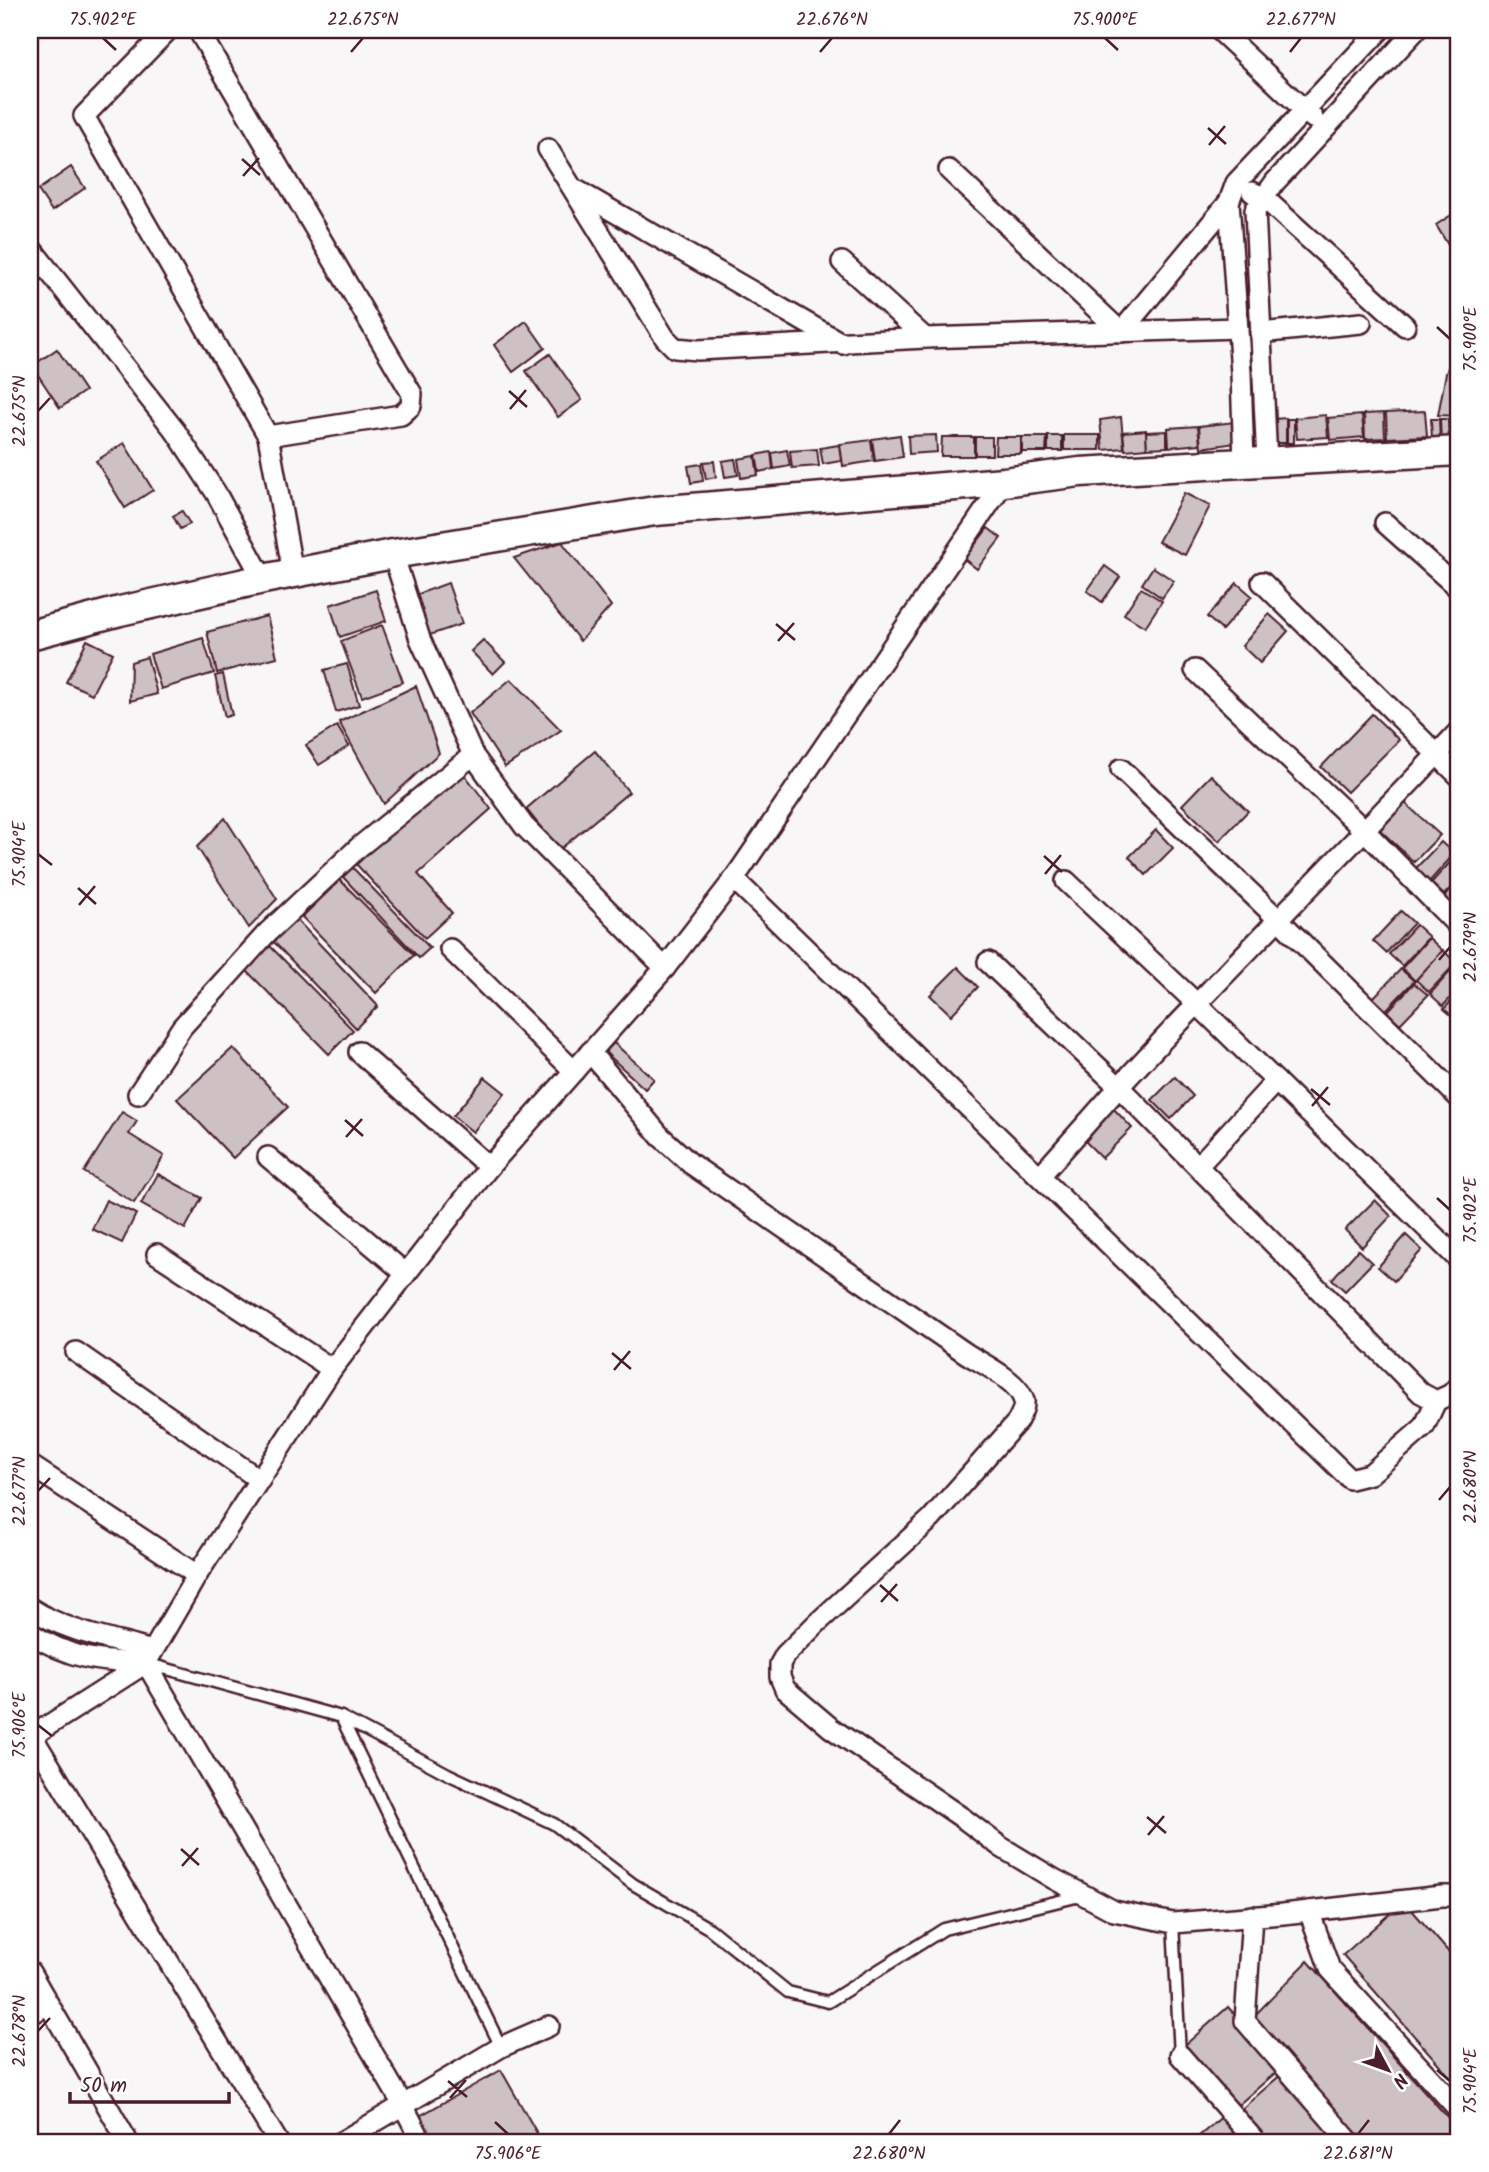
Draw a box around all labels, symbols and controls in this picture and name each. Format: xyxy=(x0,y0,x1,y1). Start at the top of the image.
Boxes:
text: 75.902°E xyxy=(69,6,137,35)
text: 22.675°N xyxy=(327,6,399,35)
text: 22.676°N xyxy=(796,6,868,35)
text: 75.900°E xyxy=(1072,6,1138,35)
text: 22.677°N xyxy=(1266,6,1336,35)
text: 75.900°E xyxy=(1457,306,1486,372)
text: 22.675°N xyxy=(6,375,35,447)
text: 75.904°E xyxy=(6,820,35,887)
text: 22.679°N xyxy=(1457,912,1486,982)
text: 75.902°E xyxy=(1457,1176,1486,1244)
text: 22.680°N xyxy=(1457,1450,1486,1524)
text: 22.677°N xyxy=(6,1456,35,1526)
text: 75.906°E xyxy=(6,1691,35,1758)
text: 22.678°N xyxy=(6,1995,35,2067)
north arrow xyxy=(1352,2036,1422,2106)
text: 75.904°E xyxy=(1457,2047,1486,2114)
scale bar xyxy=(70,2060,229,2104)
text: N xyxy=(1384,2065,1415,2094)
text: 50 m xyxy=(80,2070,127,2103)
text: 75.906°E xyxy=(475,2140,542,2169)
text: 22.680°N xyxy=(852,2140,926,2169)
text: 22.681°N xyxy=(1323,2140,1393,2169)

